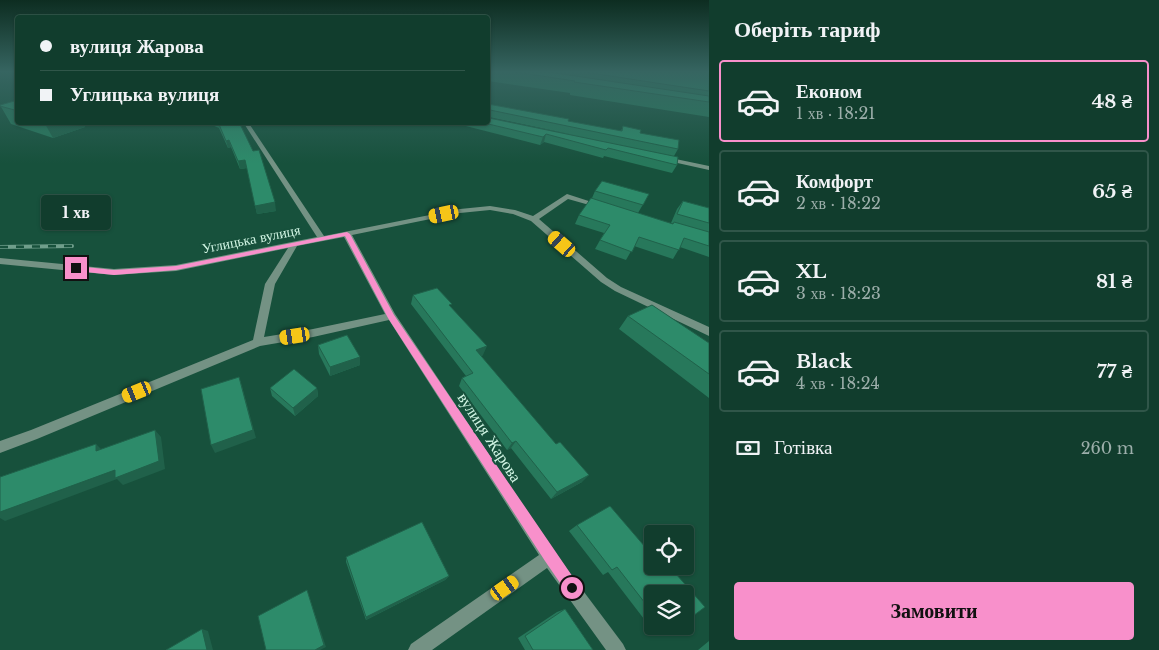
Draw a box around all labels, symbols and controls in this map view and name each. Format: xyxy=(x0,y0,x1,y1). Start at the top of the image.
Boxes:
text: Оберіть тариф xyxy=(734,16,880,43)
text: вулиця Жарова xyxy=(70,35,204,58)
icon: car xyxy=(736,79,781,124)
text: Економ xyxy=(796,80,862,103)
text: Углицька вулиця xyxy=(70,83,219,106)
text: 48 ₴ xyxy=(1092,90,1132,113)
text: 1 хв · 18:21 xyxy=(796,103,875,123)
icon: car xyxy=(736,169,781,214)
text: Комфорт xyxy=(796,170,873,193)
text: 65 ₴ xyxy=(1092,180,1132,203)
text: 2 хв · 18:22 xyxy=(796,193,881,213)
callout: 1 хв xyxy=(41,196,111,230)
text: 1 хв xyxy=(62,202,90,222)
car xyxy=(427,204,460,224)
street label: Углицька вулиця xyxy=(200,221,302,257)
car xyxy=(545,228,578,260)
route end xyxy=(65,257,87,279)
icon: car xyxy=(736,259,781,304)
text: XL xyxy=(796,260,826,283)
text: 81 ₴ xyxy=(1096,270,1132,293)
text: 3 хв · 18:23 xyxy=(796,283,881,303)
car xyxy=(279,326,310,346)
icon: car xyxy=(736,349,781,394)
text: Black xyxy=(796,350,852,373)
text: 77 ₴ xyxy=(1097,360,1132,383)
text: 4 хв · 18:24 xyxy=(796,373,880,393)
car xyxy=(120,379,153,405)
street label: вулиця Жарова xyxy=(454,388,526,486)
icon: cash xyxy=(734,434,762,462)
text: Готівка xyxy=(774,436,833,459)
text: 260 m xyxy=(1081,438,1134,458)
map controls xyxy=(644,525,694,635)
button: locate xyxy=(644,525,694,575)
car xyxy=(488,573,521,603)
route start xyxy=(561,577,583,599)
button: Замовити xyxy=(734,582,1134,640)
button: layers xyxy=(644,585,694,635)

